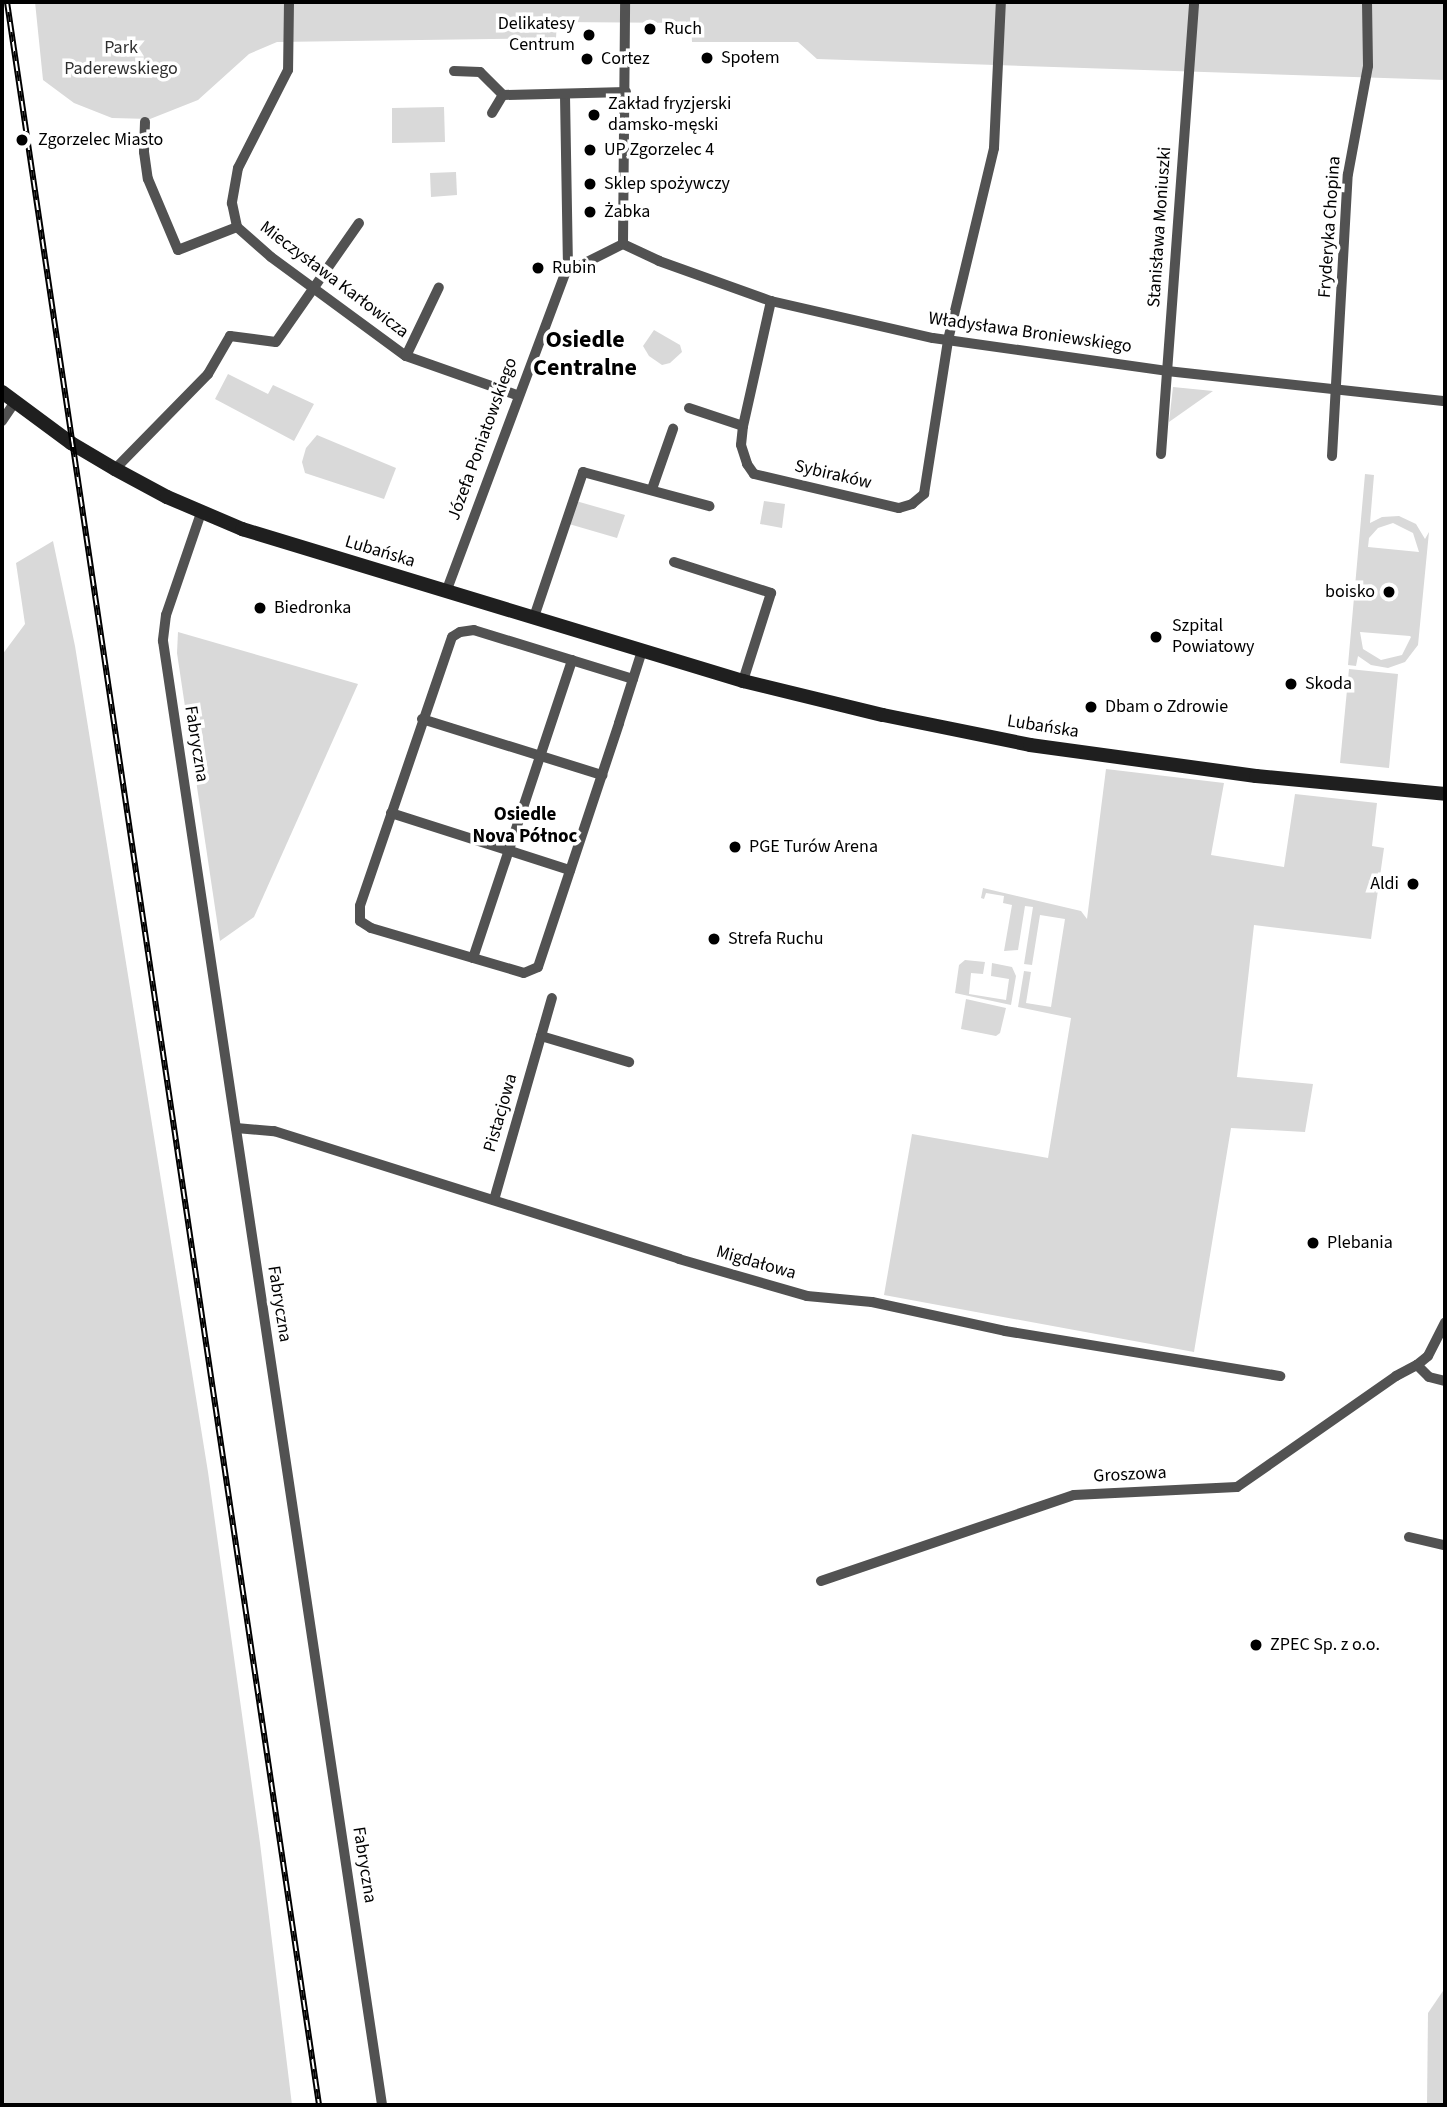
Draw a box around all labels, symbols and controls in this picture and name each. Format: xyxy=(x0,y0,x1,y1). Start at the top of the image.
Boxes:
place label: Delikatesy Centrum xyxy=(498,14,575,56)
place label: Ruch xyxy=(664,18,702,40)
marker: Ruch xyxy=(642,21,658,37)
marker: Delikatesy Centrum xyxy=(581,27,597,43)
park label: Park Paderewskiego xyxy=(64,38,178,80)
place label: Społem xyxy=(721,47,780,69)
place label: Cortez xyxy=(601,48,650,70)
marker: Społem xyxy=(699,50,715,66)
marker: Cortez xyxy=(579,51,595,67)
place label: Zakład fryzjerski damsko-męski xyxy=(608,94,731,136)
marker: Zakład fryzjerski damsko-męski xyxy=(586,107,602,123)
place label: Zgorzelec Miasto xyxy=(38,129,163,151)
marker: Zgorzelec Miasto xyxy=(12,130,32,150)
place label: UP Zgorzelec 4 xyxy=(604,139,714,161)
marker: UP Zgorzelec 4 xyxy=(582,142,598,158)
street label: Stanisława Moniuszki xyxy=(1144,146,1176,308)
street label: Fryderyka Chopina xyxy=(1314,155,1346,299)
place label: Sklep spożywczy xyxy=(604,173,730,195)
marker: Sklep spożywczy xyxy=(582,176,598,192)
place label: Żabka xyxy=(604,201,650,223)
marker: Żabka xyxy=(582,204,598,220)
street label: Mieczysława Karłowicza xyxy=(255,217,413,343)
place label: Rubin xyxy=(552,257,596,279)
marker: Rubin xyxy=(530,260,546,276)
street label: Władysława Broniewskiego xyxy=(927,308,1133,358)
district label: Osiedle Centralne xyxy=(533,326,637,382)
street label: Józefa Poniatowskiego xyxy=(444,355,522,523)
street label: Sybiraków xyxy=(792,456,874,494)
street label: Lubańska xyxy=(342,531,418,573)
place label: boisko xyxy=(1325,581,1375,603)
marker: boisko xyxy=(1381,584,1397,600)
place label: Biedronka xyxy=(274,597,351,619)
marker: Biedronka xyxy=(252,600,268,616)
place label: Szpital Powiatowy xyxy=(1172,616,1255,658)
marker: Szpital Powiatowy xyxy=(1146,627,1166,647)
place label: Skoda xyxy=(1305,673,1352,695)
marker: Skoda xyxy=(1283,676,1299,692)
place label: Dbam o Zdrowie xyxy=(1105,696,1228,718)
marker: Dbam o Zdrowie xyxy=(1083,699,1099,715)
street label: Fabryczna xyxy=(179,704,213,784)
street label: Lubańska xyxy=(1006,711,1080,743)
district label: Osiedle Nova Północ xyxy=(473,804,577,848)
place label: PGE Turów Arena xyxy=(749,836,878,858)
marker: PGE Turów Arena xyxy=(727,839,743,855)
place label: Aldi xyxy=(1370,873,1399,895)
marker: Aldi xyxy=(1405,876,1421,892)
place label: Strefa Ruchu xyxy=(728,928,824,950)
marker: Strefa Ruchu xyxy=(706,931,722,947)
street label: Pistacjowa xyxy=(479,1071,523,1155)
place label: Plebania xyxy=(1327,1232,1393,1254)
marker: Plebania xyxy=(1305,1235,1321,1251)
street label: Migdałowa xyxy=(713,1241,799,1285)
street label: Fabryczna xyxy=(262,1264,296,1344)
street label: Groszowa xyxy=(1093,1462,1167,1488)
place label: ZPEC Sp. z o.o. xyxy=(1270,1634,1380,1656)
marker: ZPEC Sp. z o.o. xyxy=(1248,1637,1264,1653)
street label: Fabryczna xyxy=(347,1825,381,1905)

